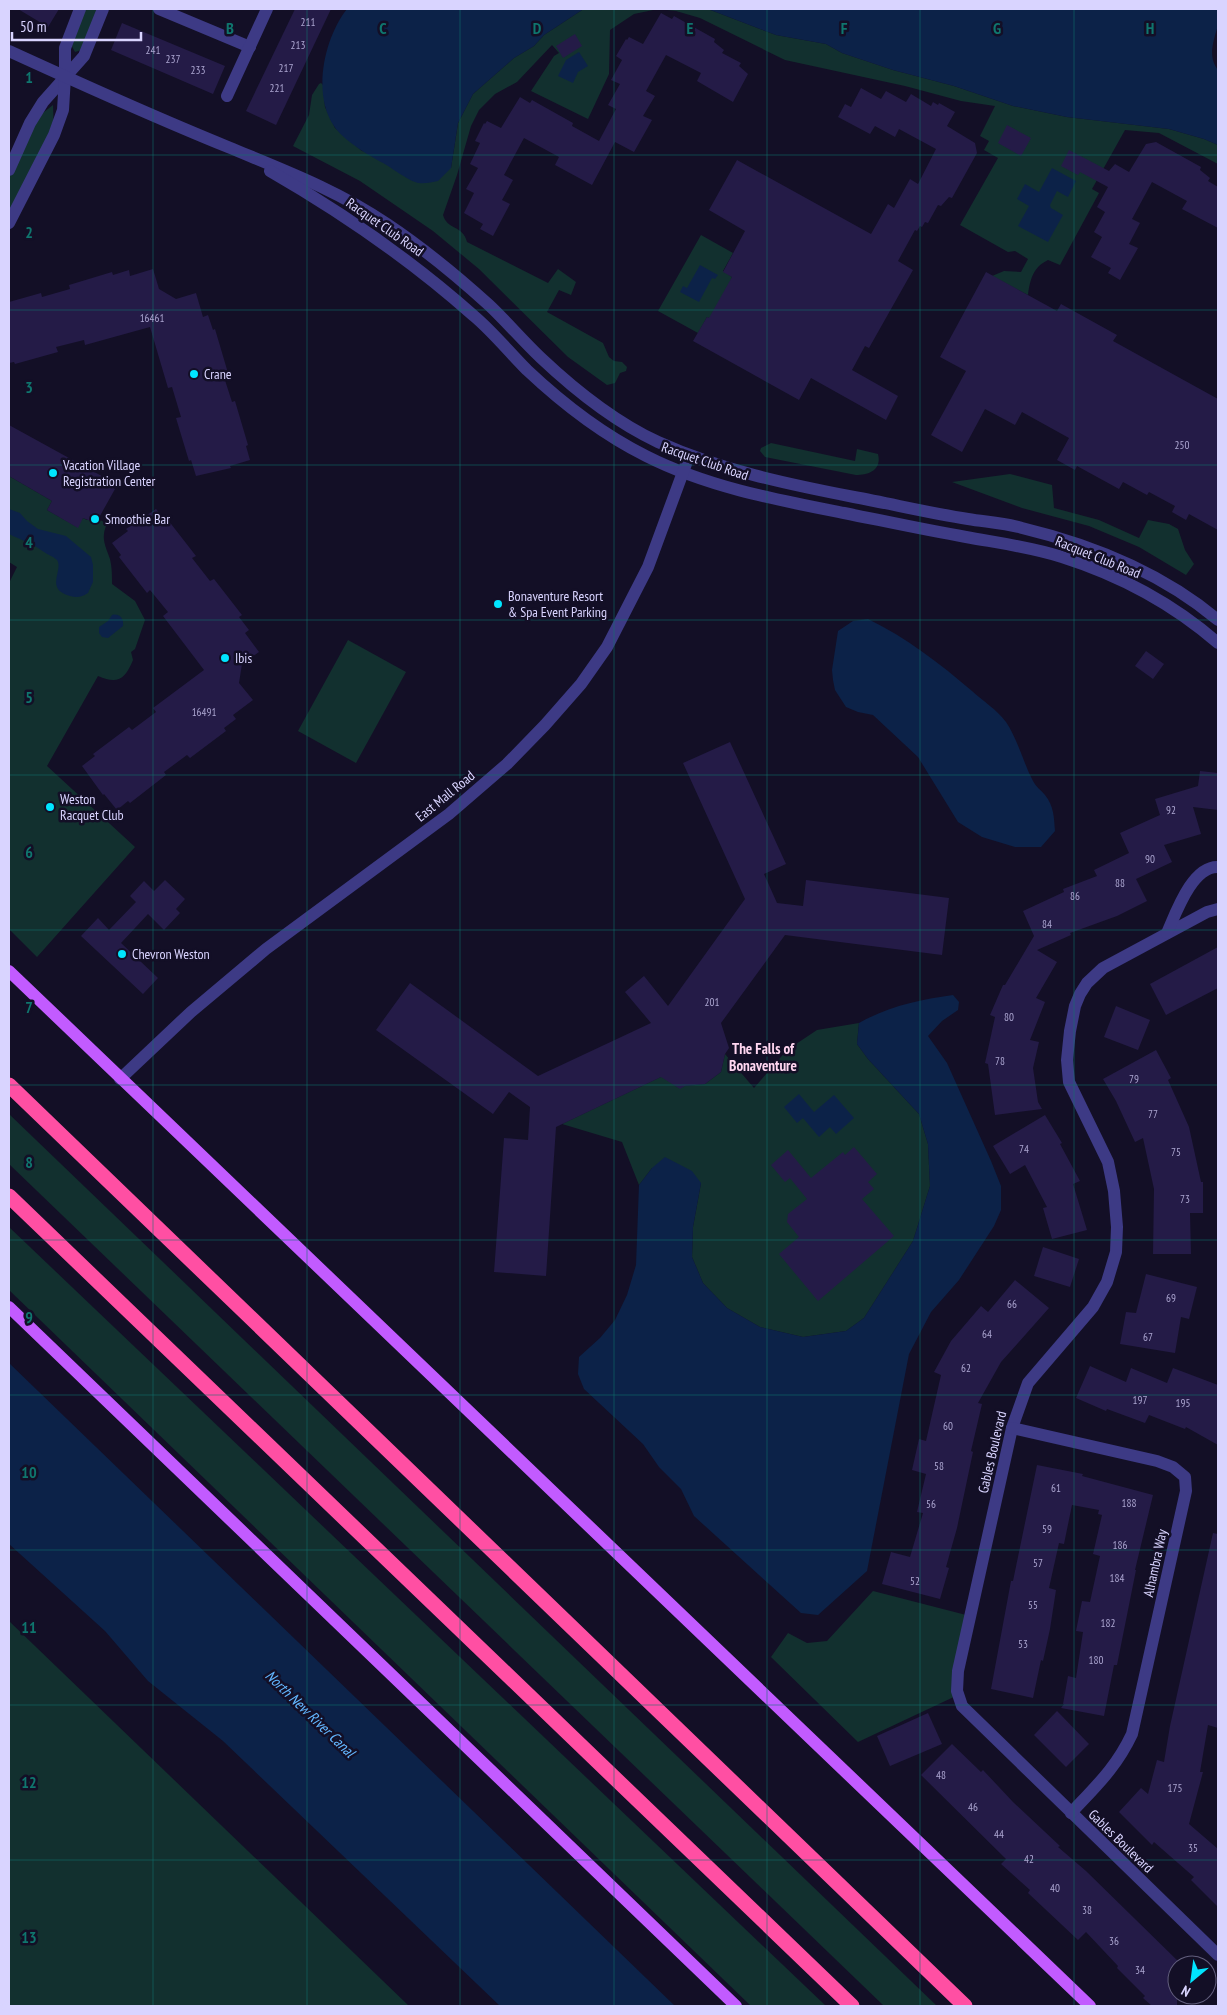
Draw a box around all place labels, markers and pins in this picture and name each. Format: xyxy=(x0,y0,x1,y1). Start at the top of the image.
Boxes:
place label: Crane xyxy=(204,365,232,383)
marker: Crane xyxy=(188,368,200,380)
place label: Vacation Village Registration Center xyxy=(62,456,155,490)
marker: Vacation Village Registration Center xyxy=(47,467,59,479)
place label: Smoothie Bar xyxy=(105,510,170,528)
marker: Smoothie Bar xyxy=(89,513,101,525)
place label: Bonaventure Resort & Spa Event Parking xyxy=(508,587,607,621)
marker: Bonaventure Resort & Spa Event Parking xyxy=(492,598,504,610)
place label: Ibis xyxy=(235,649,252,667)
marker: Ibis xyxy=(219,652,231,664)
place label: Weston Racquet Club xyxy=(60,790,124,824)
marker: Weston Racquet Club xyxy=(44,801,56,813)
place label: Chevron Weston xyxy=(132,945,210,963)
marker: Chevron Weston xyxy=(116,948,128,960)

